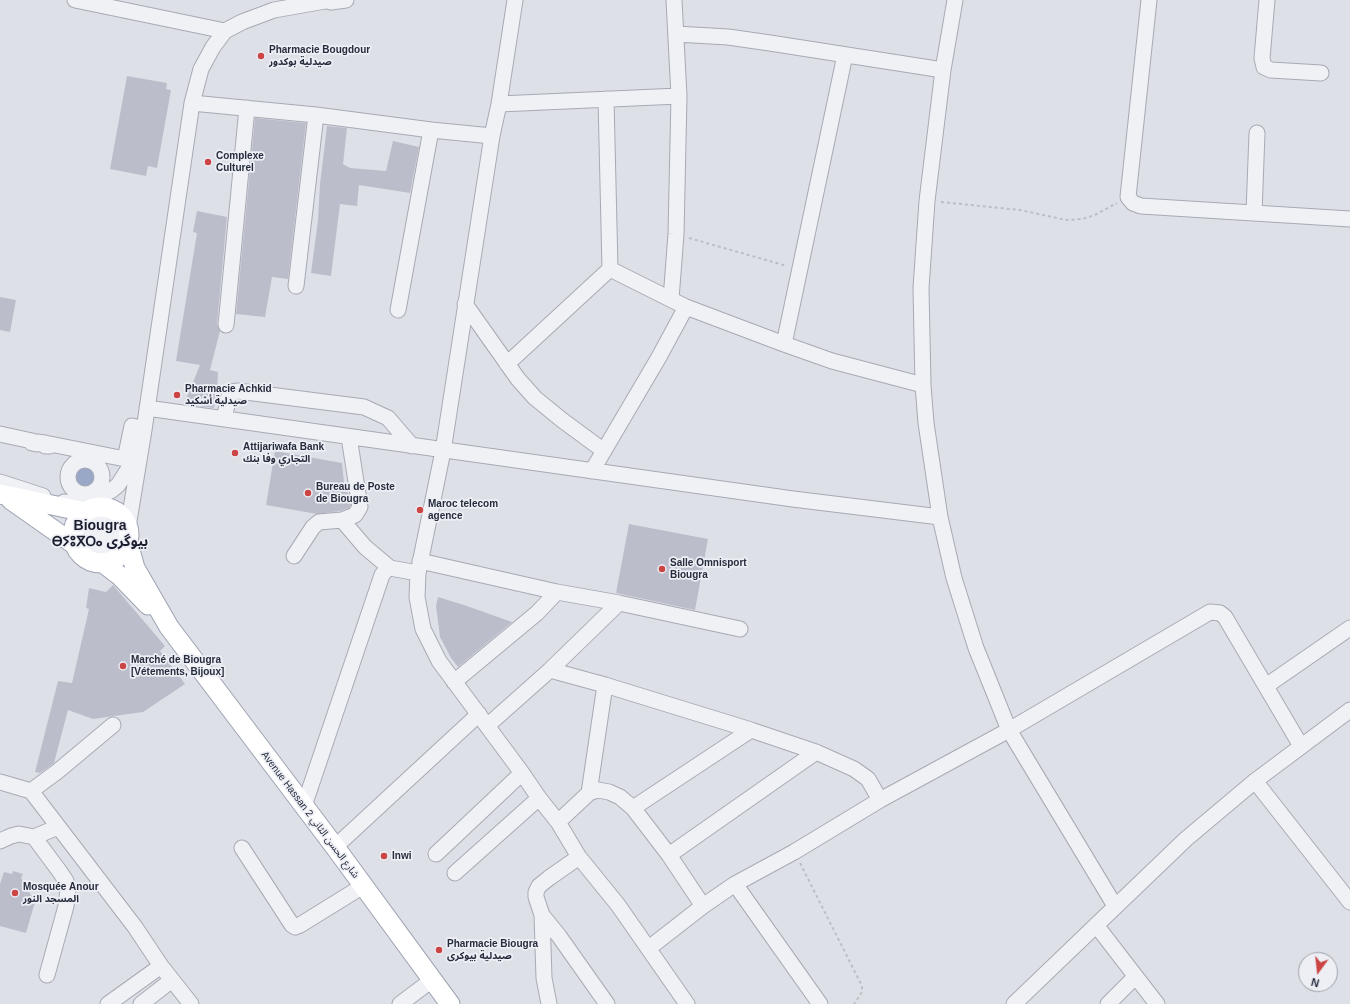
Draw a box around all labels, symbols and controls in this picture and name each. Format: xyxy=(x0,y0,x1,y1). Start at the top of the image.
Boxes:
place label: Pharmacie Bougdour صيدلية بوكدور xyxy=(269,44,370,68)
marker: Pharmacie Bougdour صيدلية بوكدور xyxy=(256,51,266,61)
place label: Complexe Culturel xyxy=(216,150,264,174)
marker: Complexe Culturel xyxy=(203,157,213,167)
place label: Pharmacie Achkid صيدلية أشكيد xyxy=(185,383,272,406)
marker: Pharmacie Achkid صيدلية أشكيد xyxy=(172,390,182,400)
place label: Attijariwafa Bank التجاري وفا بنك xyxy=(243,441,324,464)
marker: Attijariwafa Bank التجاري وفا بنك xyxy=(230,448,240,458)
place label: Bureau de Poste de Biougra xyxy=(316,481,395,504)
marker: Bureau de Poste de Biougra xyxy=(303,488,313,498)
place label: Maroc telecom agence xyxy=(428,498,498,522)
marker: Maroc telecom agence xyxy=(415,505,425,515)
district label: Biougra ⴱⵢⵓⴳⵔⴰ بيوگرى xyxy=(52,518,148,550)
place label: Salle Omnisport Biougra xyxy=(670,557,747,580)
marker: Salle Omnisport Biougra xyxy=(657,564,667,574)
place label: Marché de Biougra [Vétements, Bijoux] xyxy=(131,654,224,678)
marker: Marché de Biougra [Vétements, Bijoux] xyxy=(118,661,128,671)
street label: Avenue Hassan 2 شارع الحسن الثاني xyxy=(258,749,362,881)
place label: Inwi xyxy=(392,850,411,862)
marker: Inwi xyxy=(379,851,389,861)
place label: Mosquée Anour المسجد النور xyxy=(23,881,99,904)
marker: Mosquée Anour المسجد النور xyxy=(10,888,20,898)
place label: Pharmacie Biougra صيدلية بيوكرى xyxy=(447,938,538,962)
marker: Pharmacie Biougra صيدلية بيوكرى xyxy=(434,945,444,955)
north arrow xyxy=(1298,952,1338,992)
text: N xyxy=(1310,976,1321,989)

